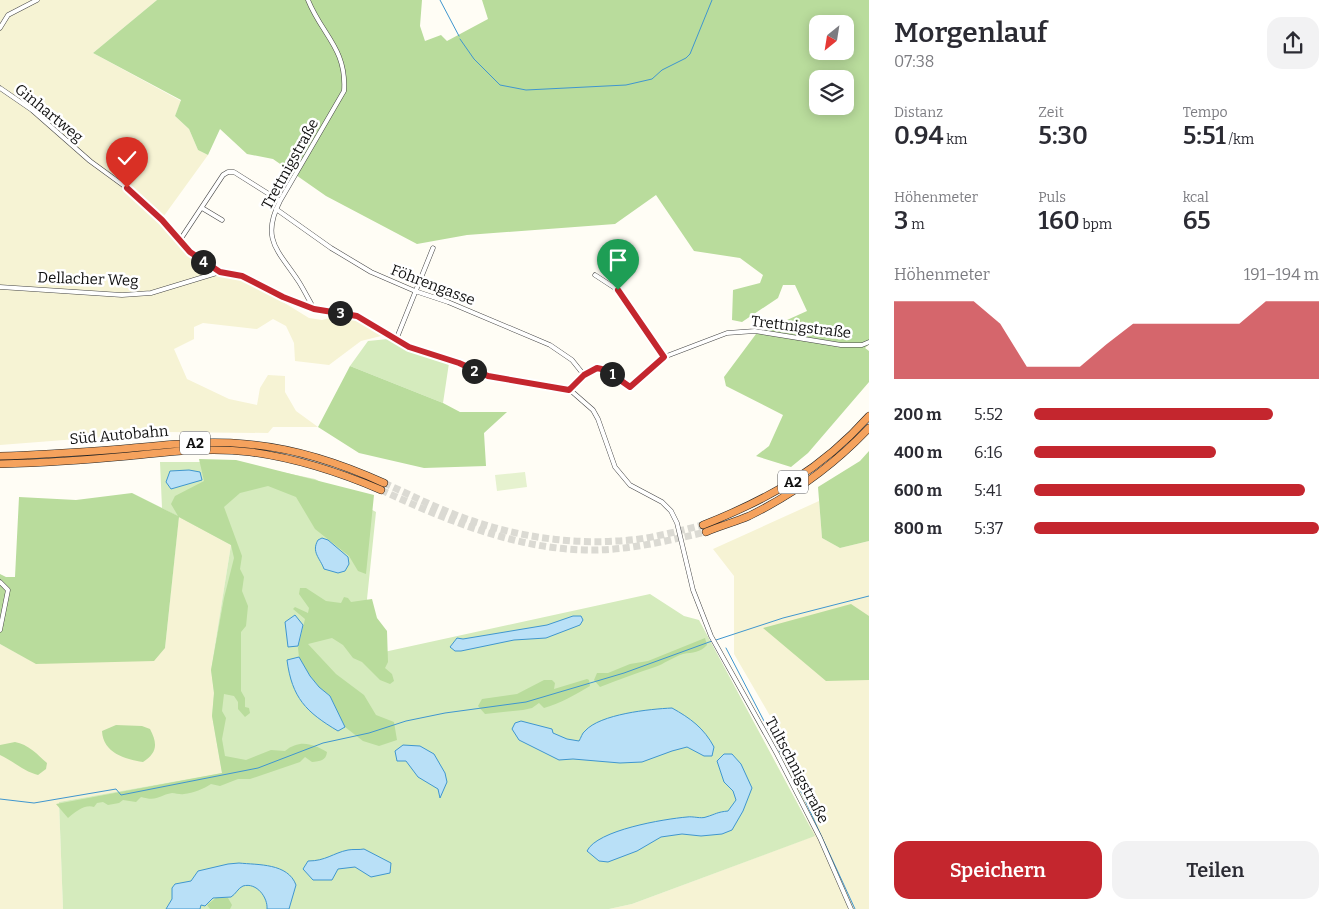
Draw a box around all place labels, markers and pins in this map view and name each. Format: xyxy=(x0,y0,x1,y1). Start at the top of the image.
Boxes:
pin xyxy=(106,137,148,188)
pin xyxy=(597,239,639,290)
pin: 4 xyxy=(190,250,216,274)
pin: 3 xyxy=(328,300,352,326)
pin: 2 xyxy=(462,358,486,384)
pin: 1 xyxy=(600,362,624,386)

